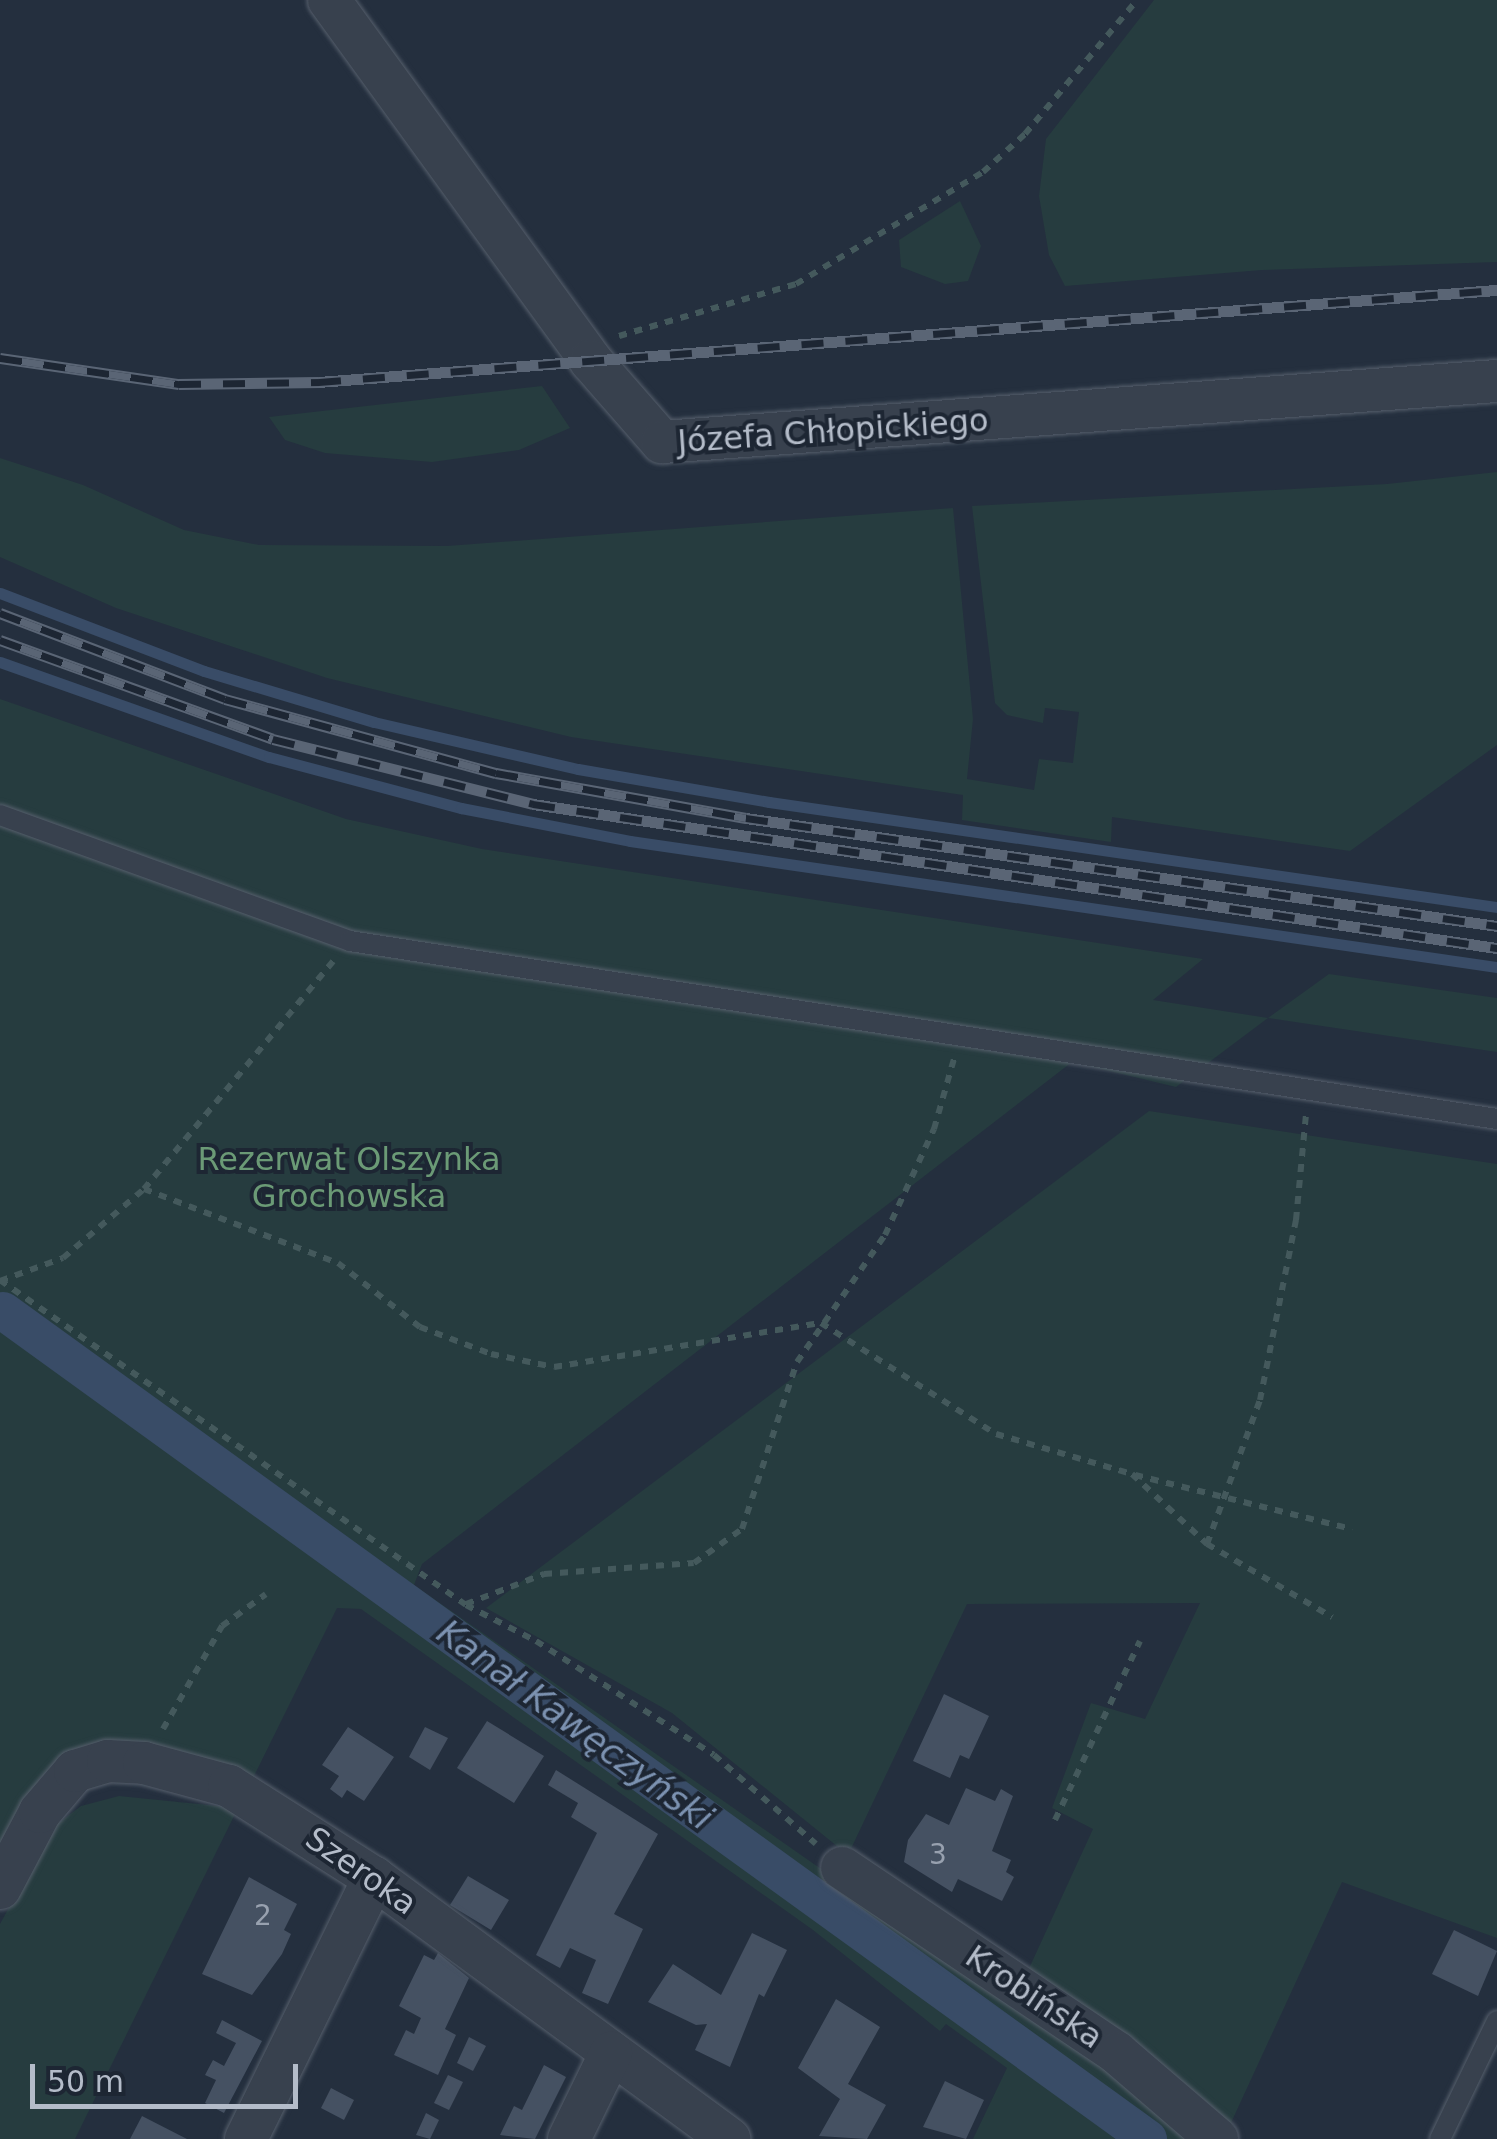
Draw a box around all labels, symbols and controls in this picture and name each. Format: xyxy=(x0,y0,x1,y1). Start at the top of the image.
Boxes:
street label: Józefa Chłopickiego xyxy=(676,401,990,461)
park label: Rezerwat Olszynka Grochowska xyxy=(198,1141,500,1216)
water label: Kanał Kawęczyński xyxy=(429,1611,721,1839)
street label: Szeroka xyxy=(298,1819,424,1923)
house number: 3 xyxy=(929,1838,947,1872)
house number: 2 xyxy=(254,1899,272,1933)
street label: Krobińska xyxy=(958,1937,1110,2057)
scale bar xyxy=(35,2044,302,2106)
text: 50 m xyxy=(47,2064,124,2099)

